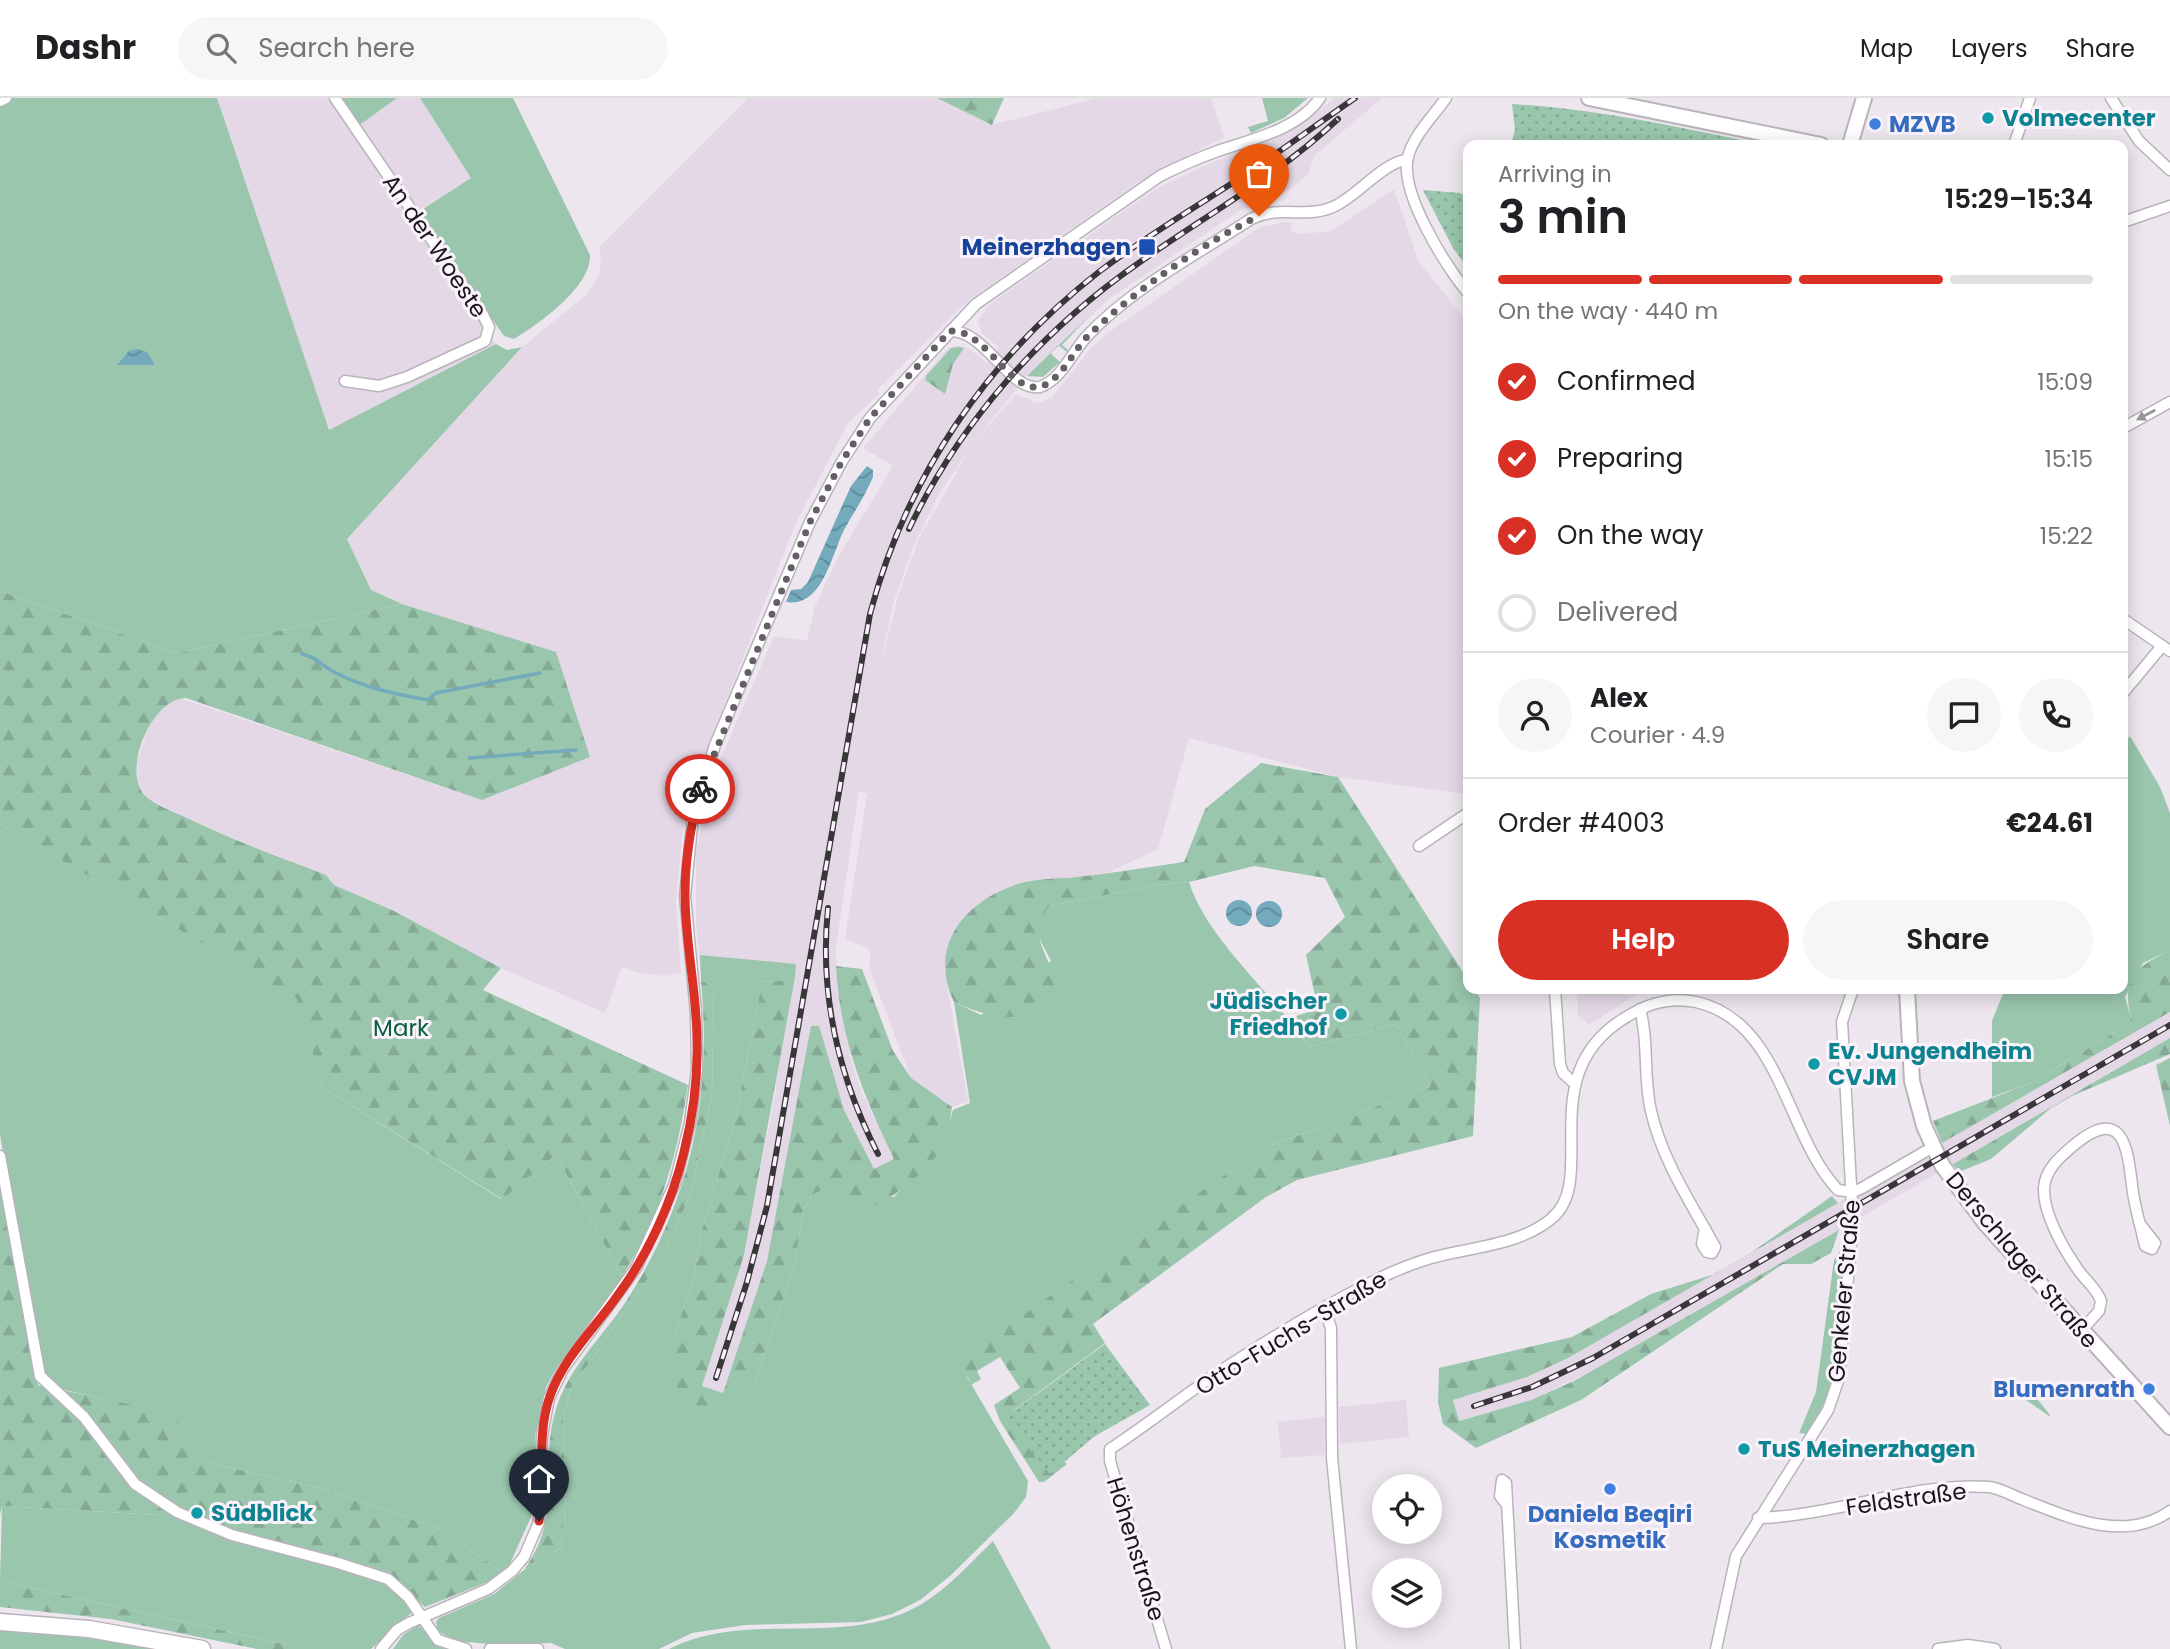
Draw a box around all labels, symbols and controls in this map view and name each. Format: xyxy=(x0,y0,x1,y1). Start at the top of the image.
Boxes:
search box xyxy=(178,17,668,80)
text: Dashr xyxy=(35,24,136,71)
icon: search xyxy=(202,29,240,67)
text: Search here xyxy=(258,30,415,66)
text: Map xyxy=(1860,32,1913,65)
text: Layers xyxy=(1951,32,2027,65)
text: Share xyxy=(2065,32,2135,65)
place label: Volmecenter xyxy=(2002,102,2156,134)
place label: MZVB xyxy=(1889,108,1956,140)
marker: Volmecenter xyxy=(1980,110,1996,126)
marker: MZVB xyxy=(1867,116,1883,132)
pin xyxy=(1229,144,1289,216)
icon: bag xyxy=(1240,155,1278,193)
text: Arriving in xyxy=(1498,158,1612,190)
street label: An der Woeste xyxy=(375,168,495,324)
text: 15:29–15:34 xyxy=(1945,181,2093,217)
text: 3 min xyxy=(1498,185,1628,249)
place label: Meinerzhagen xyxy=(962,231,1131,263)
marker: Meinerzhagen xyxy=(1137,237,1157,257)
text: On the way · 440 m xyxy=(1498,295,1718,327)
icon: check xyxy=(1498,363,1536,401)
text: Confirmed xyxy=(1557,363,1695,399)
text: 15:09 xyxy=(2037,366,2093,398)
one-way arrow xyxy=(2137,409,2156,421)
icon: check xyxy=(1498,440,1536,478)
text: Preparing xyxy=(1557,440,1683,476)
text: 15:15 xyxy=(2044,443,2093,475)
icon: check xyxy=(1498,517,1536,555)
text: On the way xyxy=(1557,517,1704,553)
text: 15:22 xyxy=(2040,520,2093,552)
text: Delivered xyxy=(1557,594,1678,630)
button: person xyxy=(1498,678,1572,752)
button: chat xyxy=(1927,678,2001,752)
button: phone xyxy=(2019,678,2093,752)
text: Alex xyxy=(1590,680,1648,716)
text: Courier · 4.9 xyxy=(1590,719,1725,751)
courier xyxy=(665,754,735,824)
icon: bike xyxy=(681,770,719,808)
text: Order #4003 xyxy=(1498,805,1665,841)
text: €24.61 xyxy=(2006,805,2093,841)
button: Help xyxy=(1498,900,1789,980)
button: Share xyxy=(1803,900,2093,980)
place label: Jüdischer Friedhof xyxy=(1210,985,1327,1043)
marker: Jüdischer Friedhof xyxy=(1333,1006,1349,1022)
park label: Mark xyxy=(373,1012,429,1044)
place label: Ev. Jungendheim CVJM xyxy=(1828,1035,2032,1093)
marker: Ev. Jungendheim CVJM xyxy=(1806,1056,1822,1072)
street label: Derschlager Straße xyxy=(1939,1165,2105,1355)
street label: Genkeler Straße xyxy=(1820,1198,1868,1384)
street label: Otto-Fuchs-Straße xyxy=(1189,1263,1393,1403)
place label: Blumenrath xyxy=(1993,1373,2135,1405)
marker: Blumenrath xyxy=(2141,1381,2157,1397)
place label: TuS Meinerzhagen xyxy=(1758,1433,1976,1465)
marker: TuS Meinerzhagen xyxy=(1736,1441,1752,1457)
pin xyxy=(509,1449,569,1521)
icon: home xyxy=(520,1460,558,1498)
street label: Höhenstraße xyxy=(1099,1473,1173,1625)
map controls xyxy=(1372,1474,1442,1628)
button: locate xyxy=(1372,1474,1442,1544)
street label: Feldstraße xyxy=(1844,1475,1968,1523)
marker: Daniela Beqiri Kosmetik xyxy=(1602,1481,1618,1497)
place label: Südblick xyxy=(211,1497,314,1529)
place label: Daniela Beqiri Kosmetik xyxy=(1528,1498,1692,1556)
marker: Südblick xyxy=(189,1505,205,1521)
button: layers xyxy=(1372,1558,1442,1628)

